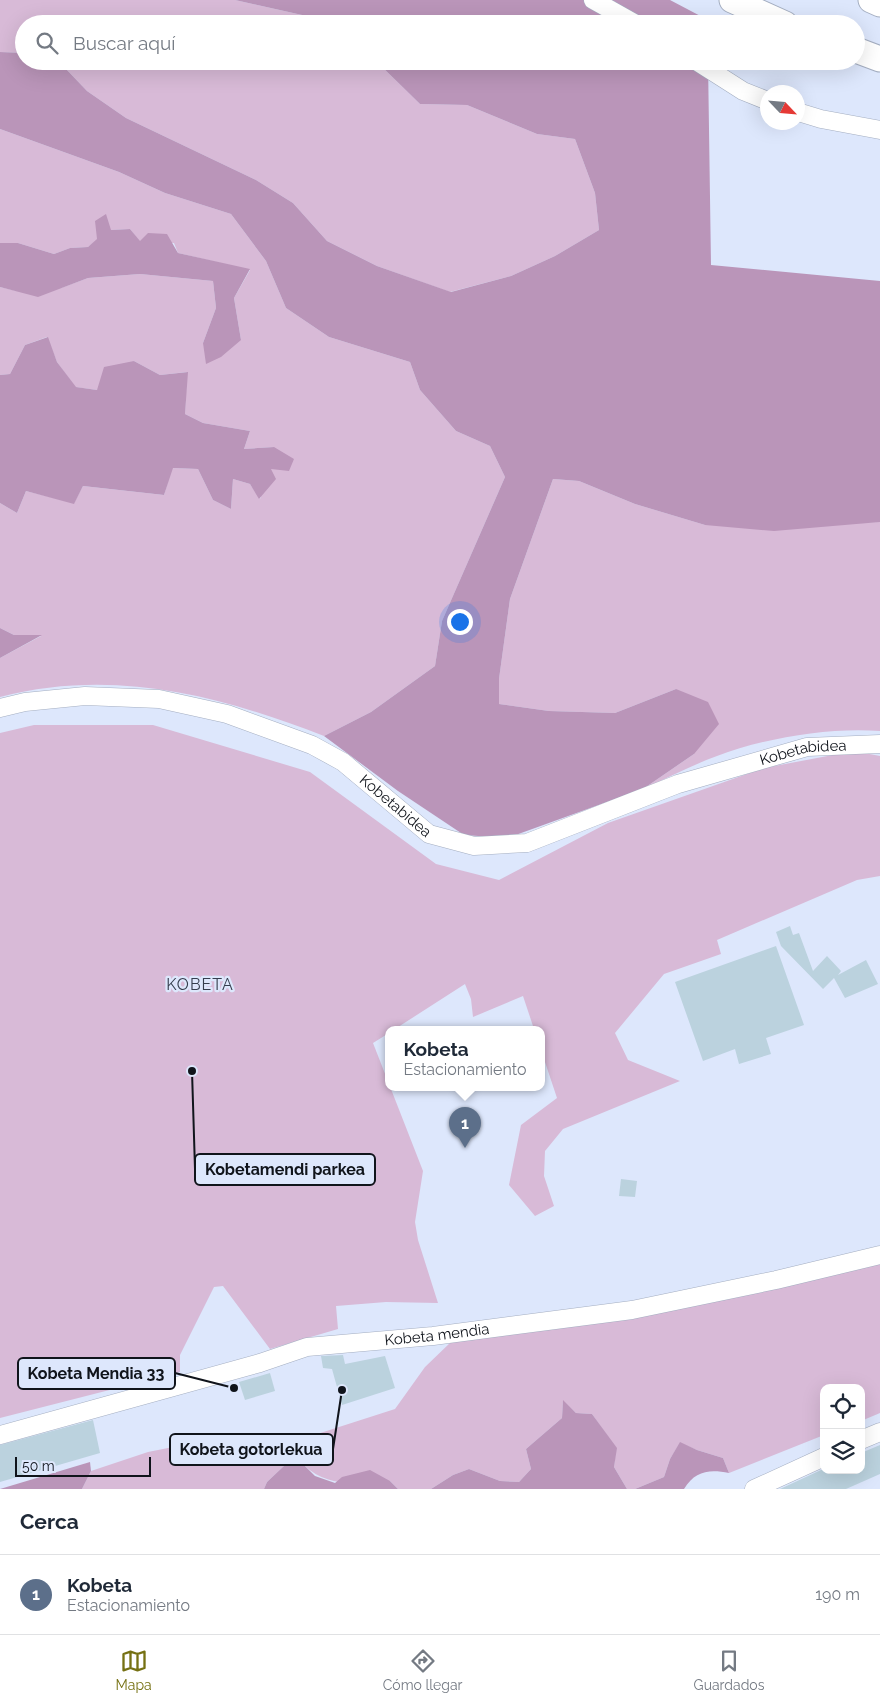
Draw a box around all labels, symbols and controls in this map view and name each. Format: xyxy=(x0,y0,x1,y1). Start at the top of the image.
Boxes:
search box xyxy=(15,15,865,70)
icon: search xyxy=(33,29,61,57)
text: Buscar aquí xyxy=(73,32,175,54)
north arrow xyxy=(760,85,805,130)
your location xyxy=(447,609,473,635)
street label: Kobetabidea xyxy=(758,736,847,769)
street label: Kobetabidea xyxy=(356,771,435,841)
district label: KOBETA xyxy=(166,975,234,994)
popup xyxy=(385,1026,545,1091)
text: Kobeta xyxy=(404,1038,469,1060)
text: Estacionamiento xyxy=(404,1060,526,1079)
pin: 1 xyxy=(449,1107,481,1148)
callout: Kobetamendi parkea xyxy=(195,1154,375,1185)
text: Kobetamendi parkea xyxy=(205,1160,365,1179)
street label: Kobeta mendia xyxy=(384,1320,490,1349)
callout: Kobeta Mendia 33 xyxy=(18,1358,175,1389)
text: Kobeta Mendia 33 xyxy=(28,1364,165,1383)
map controls xyxy=(820,1384,865,1474)
button: locate xyxy=(820,1384,865,1429)
button: layers xyxy=(820,1429,865,1474)
callout: Kobeta gotorlekua xyxy=(170,1434,333,1465)
text: Kobeta gotorlekua xyxy=(180,1440,322,1459)
scale bar xyxy=(15,1454,151,1477)
text: 50 m xyxy=(22,1458,55,1474)
text: Cerca xyxy=(20,1509,79,1534)
text: Kobeta xyxy=(67,1574,132,1596)
text: 1 xyxy=(32,1585,40,1604)
text: 190 m xyxy=(815,1585,860,1604)
text: Estacionamiento xyxy=(67,1596,190,1615)
tab: Mapa xyxy=(116,1647,152,1693)
tab: Cómo llegar xyxy=(383,1647,463,1693)
tab: Guardados xyxy=(694,1647,764,1693)

